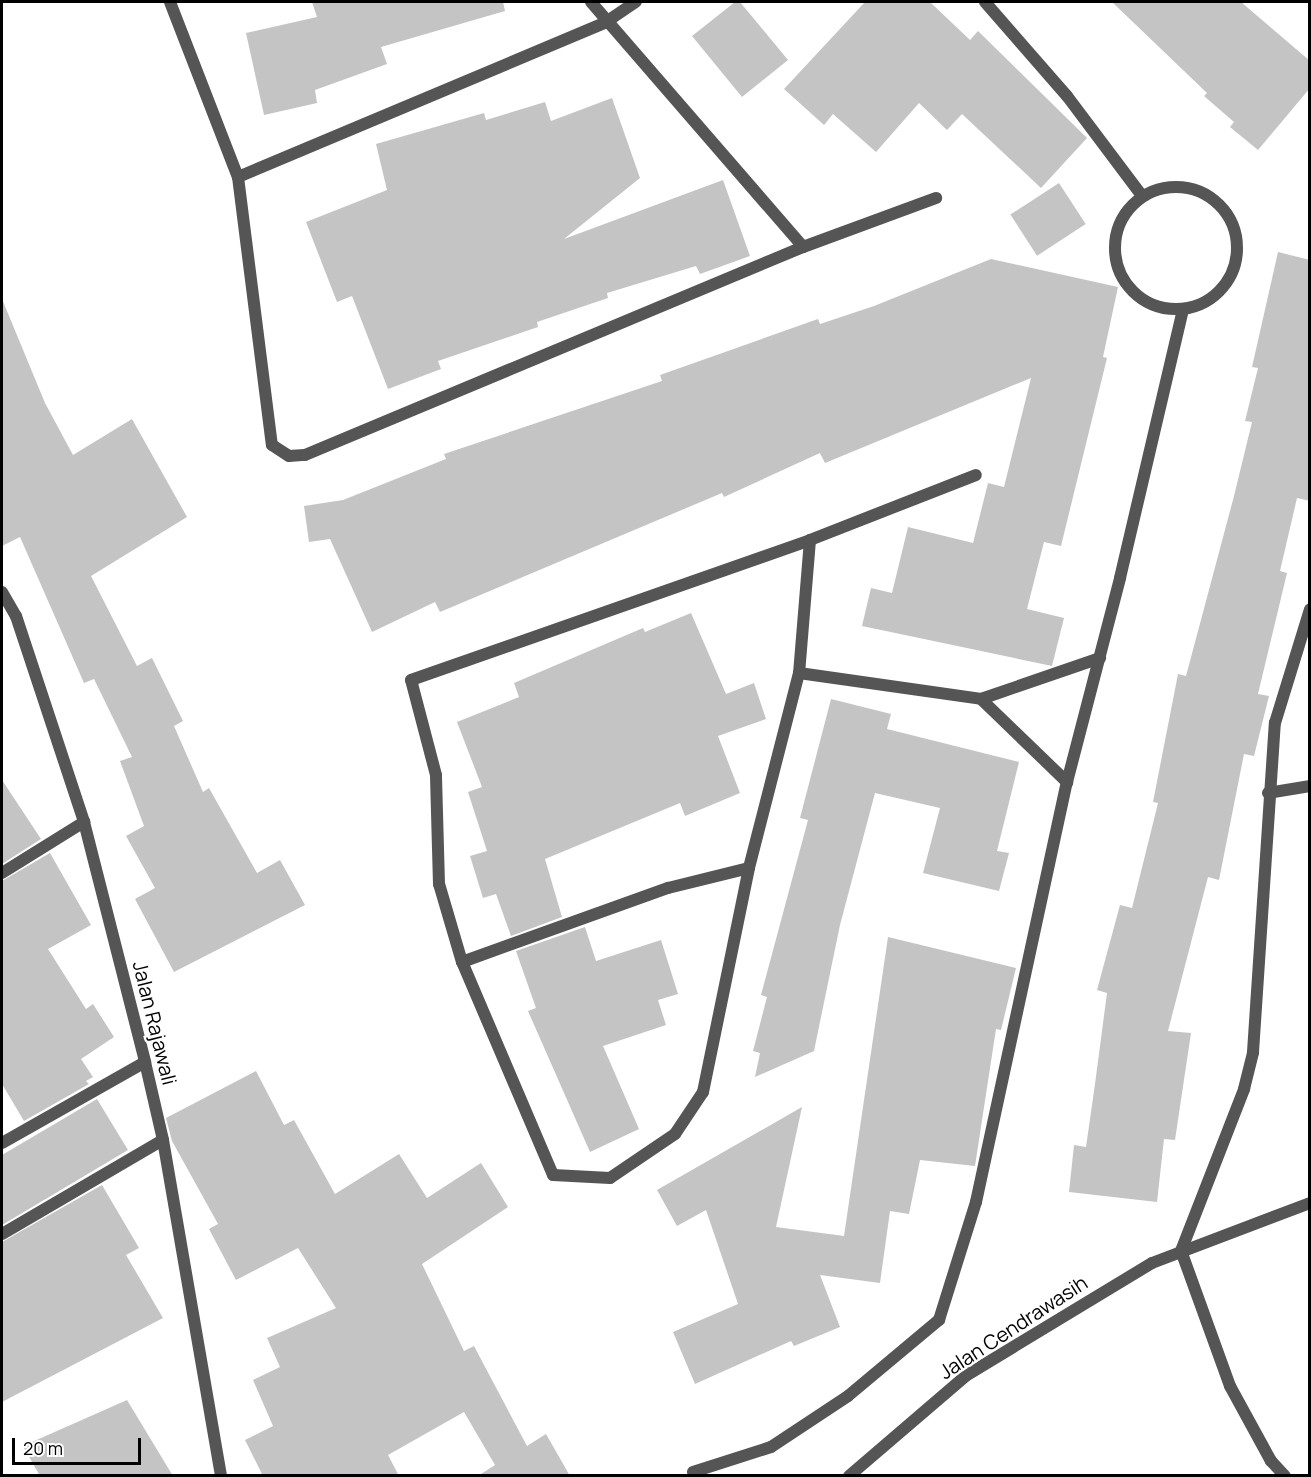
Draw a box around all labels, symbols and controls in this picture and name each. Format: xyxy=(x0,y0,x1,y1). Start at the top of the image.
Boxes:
street label: Jalan Rajawali xyxy=(128,959,182,1087)
street label: Jalan Cendrawasih xyxy=(934,1270,1092,1384)
scale bar xyxy=(15,1426,144,1464)
text: 20 m xyxy=(23,1436,63,1460)

